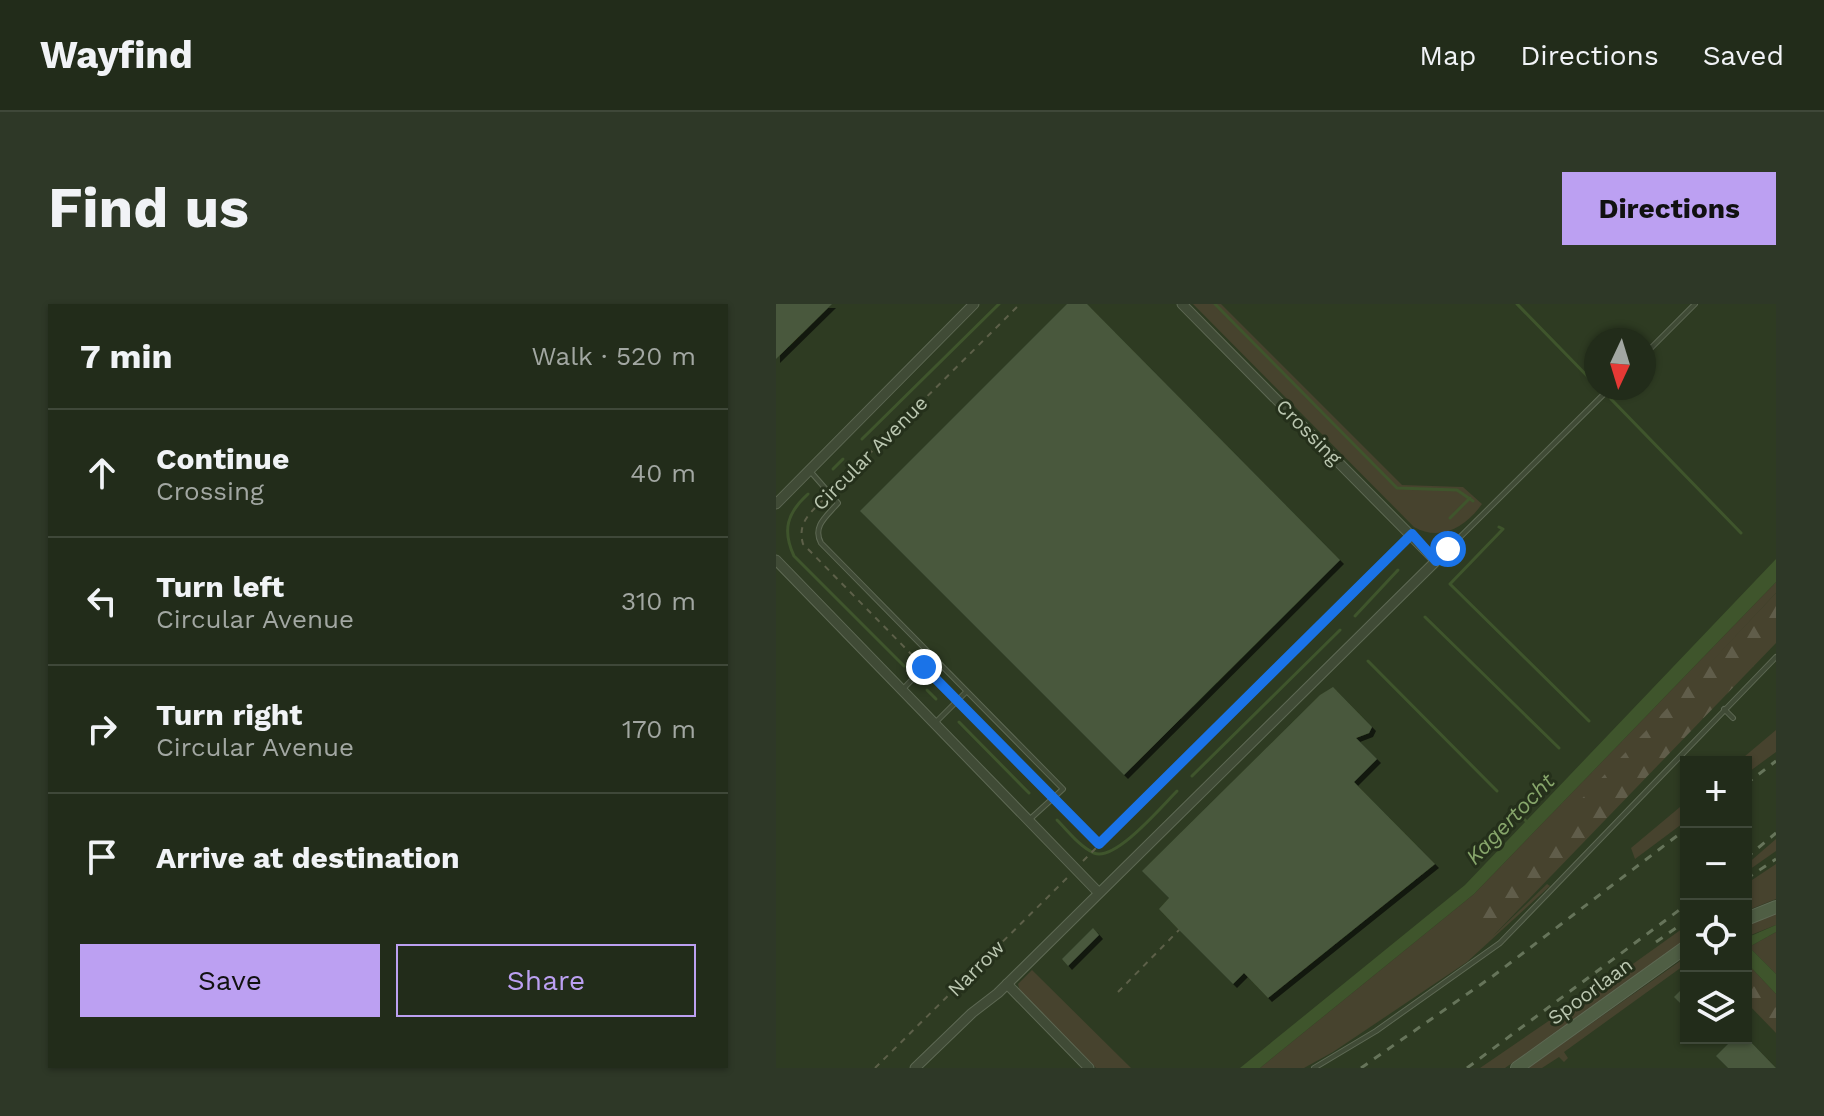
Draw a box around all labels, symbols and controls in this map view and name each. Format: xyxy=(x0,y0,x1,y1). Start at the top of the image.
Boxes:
text: Wayfind xyxy=(40,33,193,77)
text: Map xyxy=(1419,39,1476,72)
text: Directions xyxy=(1520,39,1659,72)
text: Saved xyxy=(1703,39,1784,72)
button: Directions xyxy=(1562,172,1776,245)
text: Find us xyxy=(48,175,249,241)
north arrow xyxy=(1584,328,1656,400)
text: 7 min xyxy=(80,336,173,376)
text: Walk · 520 m xyxy=(531,341,696,371)
street label: Circular Avenue xyxy=(808,391,932,515)
street label: Crossing xyxy=(1271,394,1347,470)
text: Continue xyxy=(156,441,289,476)
icon: ahead xyxy=(80,451,124,495)
text: 40 m xyxy=(630,458,696,488)
text: Crossing xyxy=(156,476,264,506)
route start xyxy=(1430,531,1466,567)
text: Turn left xyxy=(156,569,284,604)
icon: left xyxy=(80,579,124,623)
text: 310 m xyxy=(621,586,696,616)
text: Circular Avenue xyxy=(156,604,354,634)
route end xyxy=(906,649,942,685)
text: Turn right xyxy=(156,697,302,732)
icon: right xyxy=(80,707,124,751)
text: 170 m xyxy=(622,714,696,744)
text: Circular Avenue xyxy=(156,732,354,762)
map controls xyxy=(1680,756,1752,1044)
button: + xyxy=(1680,756,1752,828)
water label: Kagertocht xyxy=(1461,768,1560,869)
button: − xyxy=(1680,828,1752,900)
icon: arrive xyxy=(80,835,124,879)
text: Arrive at destination xyxy=(156,840,460,875)
button: locate xyxy=(1680,900,1752,972)
street label: Narrow xyxy=(943,934,1010,1001)
button: Save xyxy=(80,944,380,1017)
button: Share xyxy=(396,944,696,1017)
street label: Spoorlaan xyxy=(1543,952,1637,1030)
button: layers xyxy=(1680,972,1752,1044)

